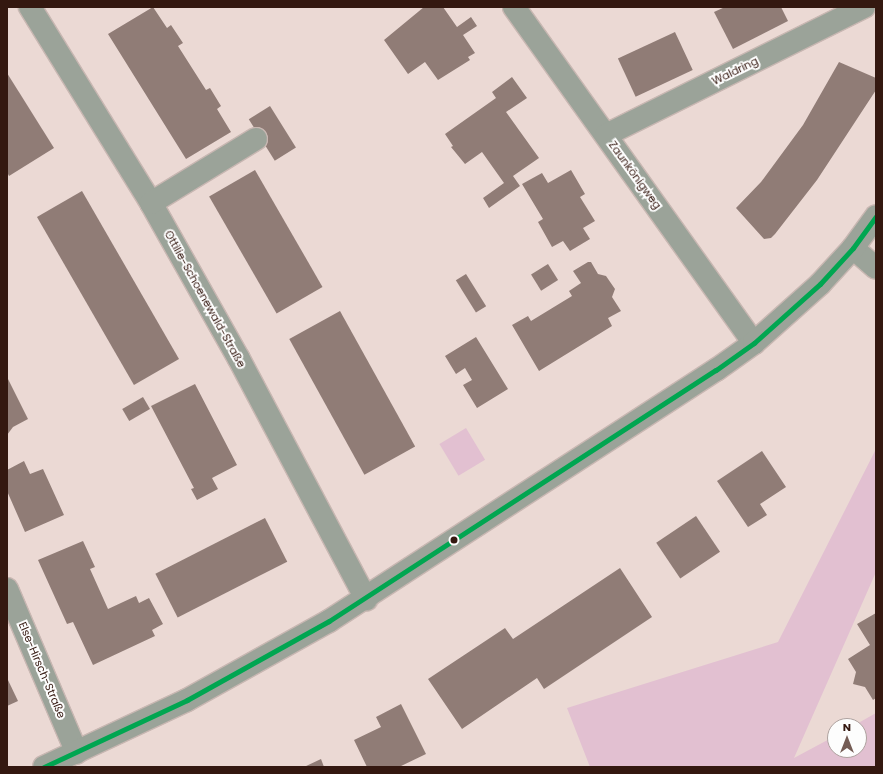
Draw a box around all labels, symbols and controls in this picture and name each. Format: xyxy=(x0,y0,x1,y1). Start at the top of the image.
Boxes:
street label: Waldring xyxy=(710,54,760,88)
street label: Zaunkönigweg xyxy=(606,139,664,211)
street label: Ottilie-Schoenewald-Straße xyxy=(162,228,248,370)
unlabelled marker xyxy=(449,535,459,545)
street label: Else-Hirsch-Straße xyxy=(16,620,68,720)
north arrow xyxy=(827,718,867,758)
text: N xyxy=(843,719,851,735)

